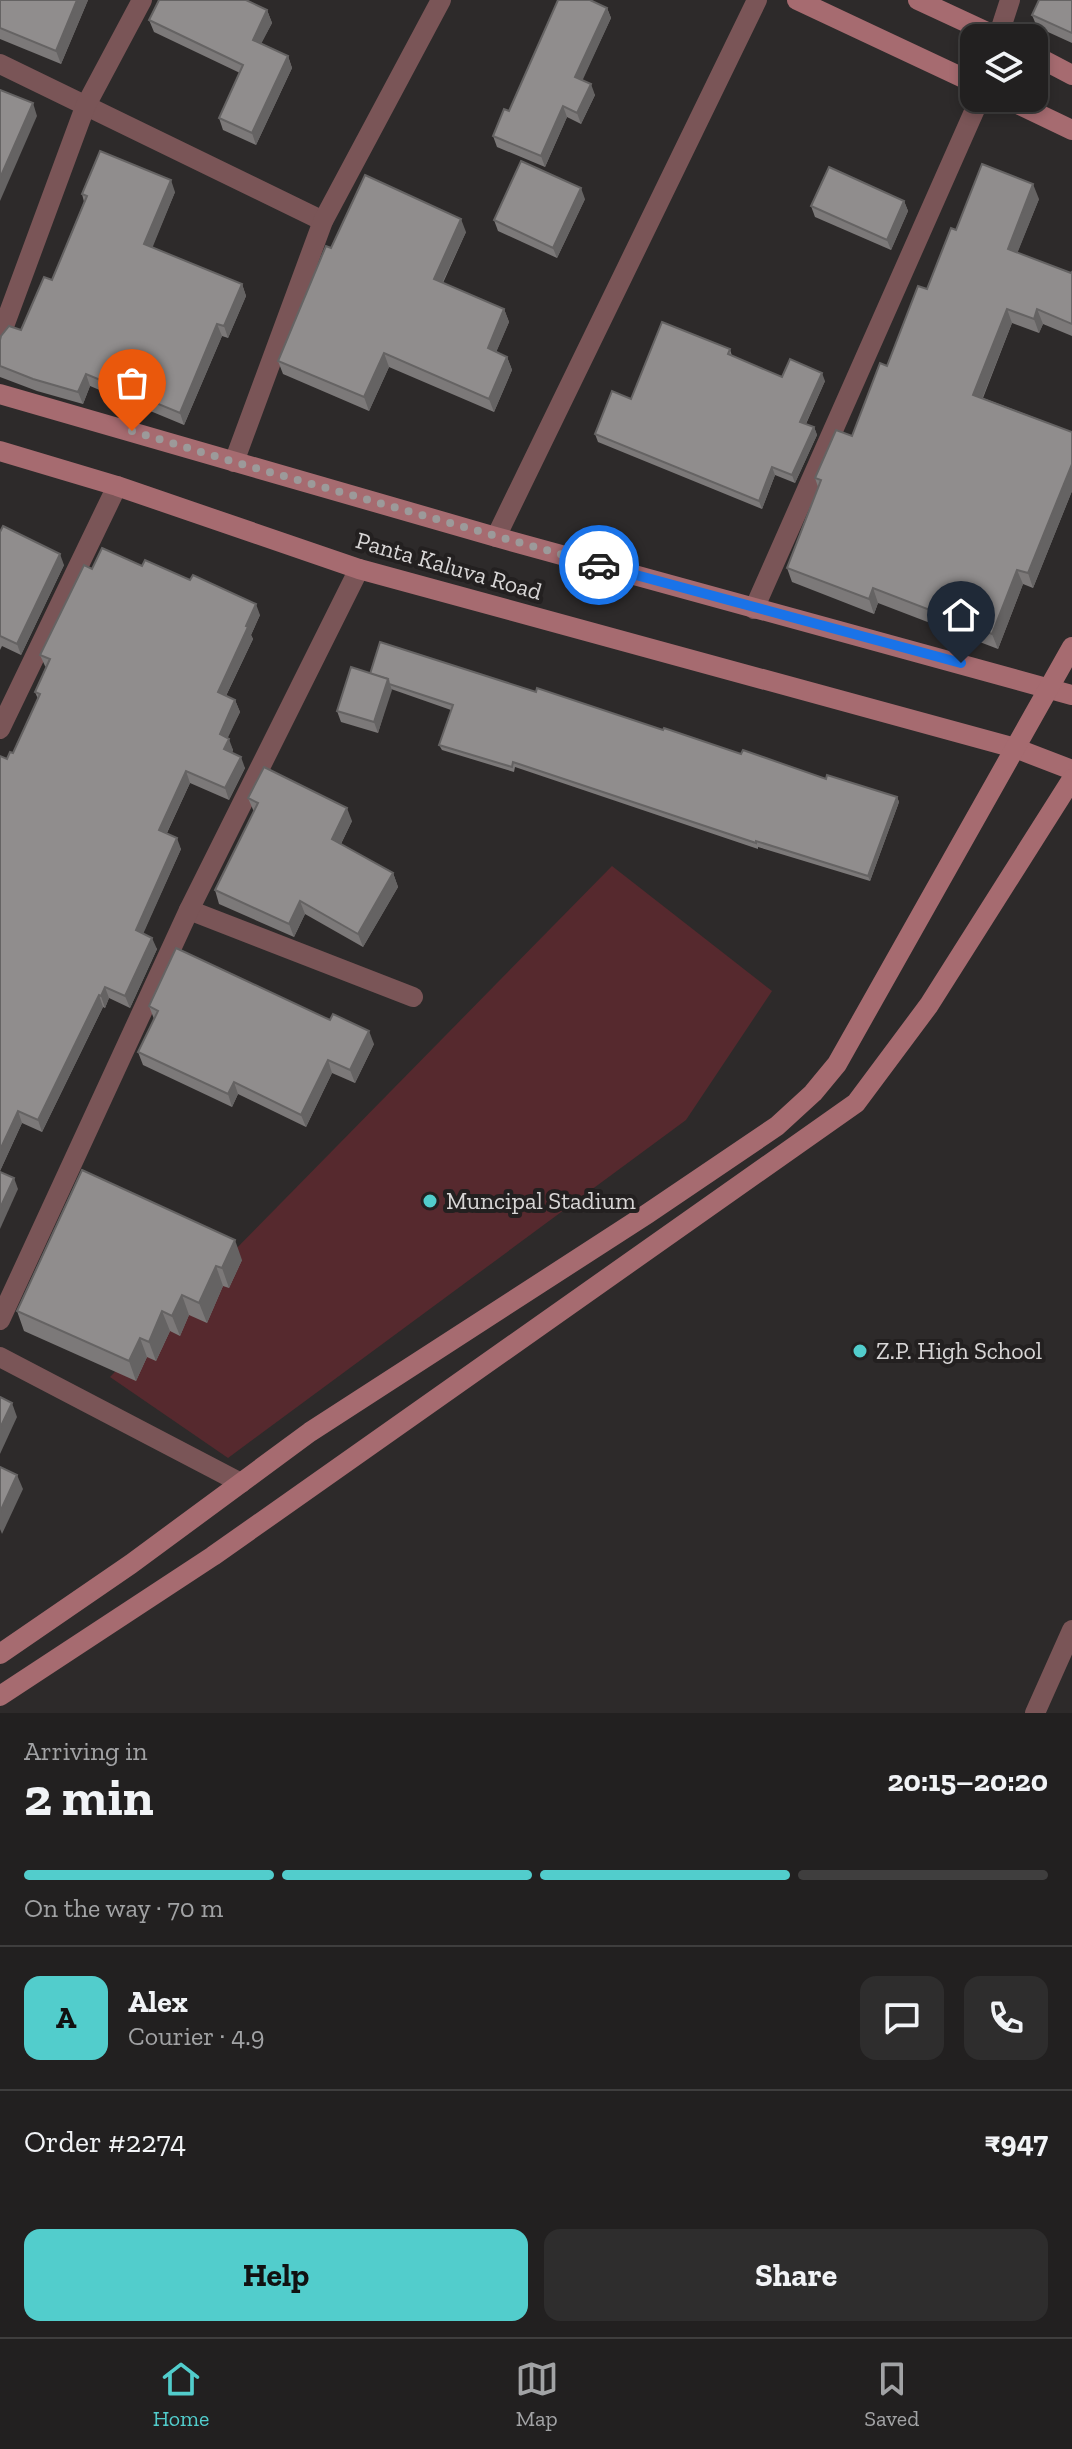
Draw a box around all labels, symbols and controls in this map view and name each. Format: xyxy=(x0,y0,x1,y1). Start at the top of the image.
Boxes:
map controls xyxy=(960,24,1048,112)
button: layers xyxy=(960,24,1048,112)
pin xyxy=(98,349,166,431)
icon: bag xyxy=(110,361,154,405)
street label: Panta Kaluva Road xyxy=(353,525,546,606)
courier xyxy=(559,525,639,605)
icon: car xyxy=(577,543,621,587)
pin xyxy=(927,581,995,663)
icon: home xyxy=(939,593,983,637)
place label: Muncipal Stadium xyxy=(446,1186,636,1215)
marker: Muncipal Stadium xyxy=(421,1192,439,1210)
place label: Z.P. High School xyxy=(876,1336,1042,1365)
marker: Z.P. High School xyxy=(851,1342,869,1360)
text: Arriving in xyxy=(24,1735,147,1767)
text: 20:15–20:20 xyxy=(887,1763,1048,1799)
text: 2 min xyxy=(24,1766,154,1828)
text: On the way · 70 m xyxy=(24,1892,223,1924)
button: chat xyxy=(860,1976,944,2060)
button: phone xyxy=(964,1976,1048,2060)
text: Alex xyxy=(128,1984,188,2020)
text: A xyxy=(56,2000,76,2036)
text: Courier · 4.9 xyxy=(128,2020,264,2052)
text: Order #2274 xyxy=(24,2124,186,2160)
text: ₹947 xyxy=(984,2124,1048,2160)
button: Help xyxy=(24,2229,528,2321)
button: Share xyxy=(544,2229,1048,2321)
tab: Home xyxy=(153,2357,209,2432)
tab: Map xyxy=(515,2357,559,2432)
tab: Saved xyxy=(864,2357,919,2432)

